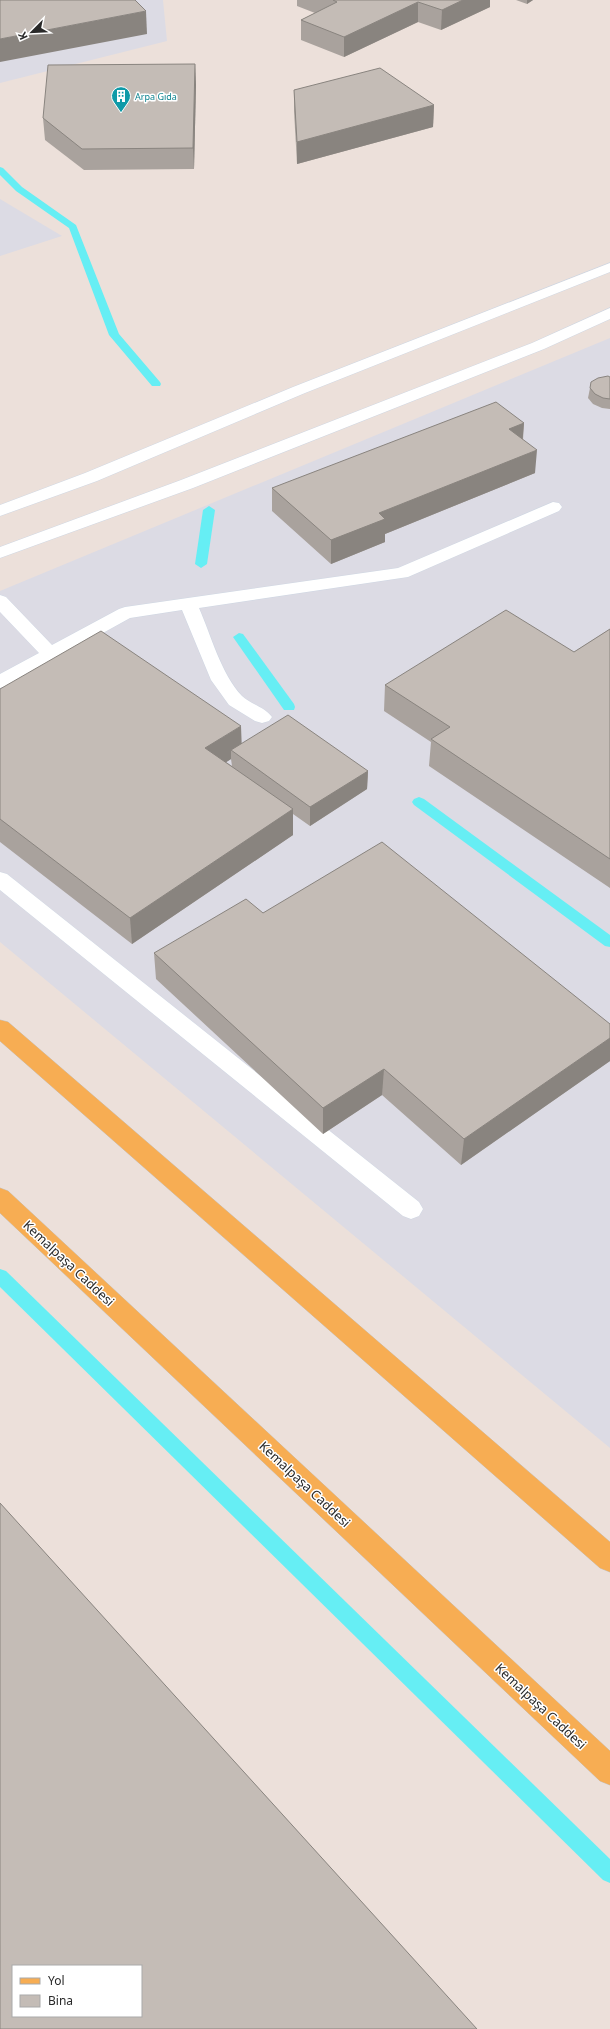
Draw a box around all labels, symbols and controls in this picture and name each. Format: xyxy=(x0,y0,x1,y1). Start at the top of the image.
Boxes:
north arrow xyxy=(12,12,52,52)
text: K xyxy=(14,29,31,43)
building icon: Arpa Gıda xyxy=(110,85,132,113)
place label: Arpa Gıda xyxy=(135,90,177,103)
street label: Kemalpaşa Caddesi xyxy=(19,1216,119,1310)
street label: Kemalpaşa Caddesi xyxy=(255,1437,355,1531)
street label: Kemalpaşa Caddesi xyxy=(491,1659,591,1753)
legend xyxy=(12,1965,142,2017)
text: Yol xyxy=(48,1972,65,1989)
text: Bina xyxy=(48,1992,73,2009)

